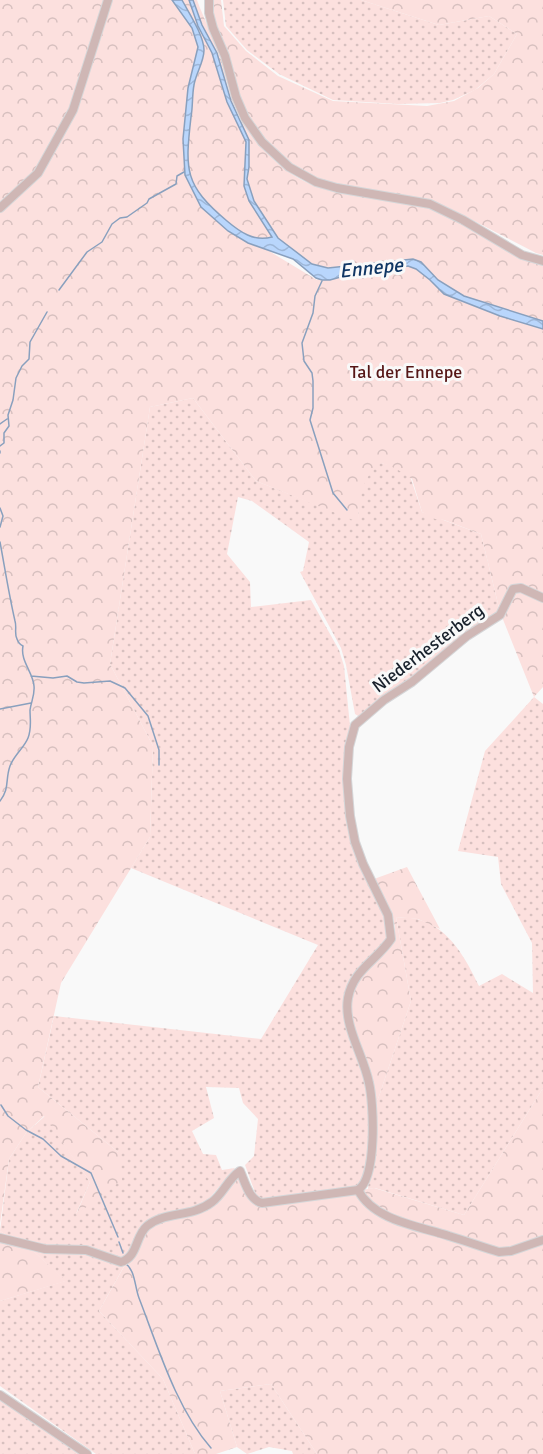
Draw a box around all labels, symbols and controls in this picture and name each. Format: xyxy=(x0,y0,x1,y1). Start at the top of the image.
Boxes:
water label: Ennepe xyxy=(338,252,405,284)
park label: Tal der Ennepe xyxy=(350,361,462,383)
street label: Niederhesterberg xyxy=(368,599,488,697)

